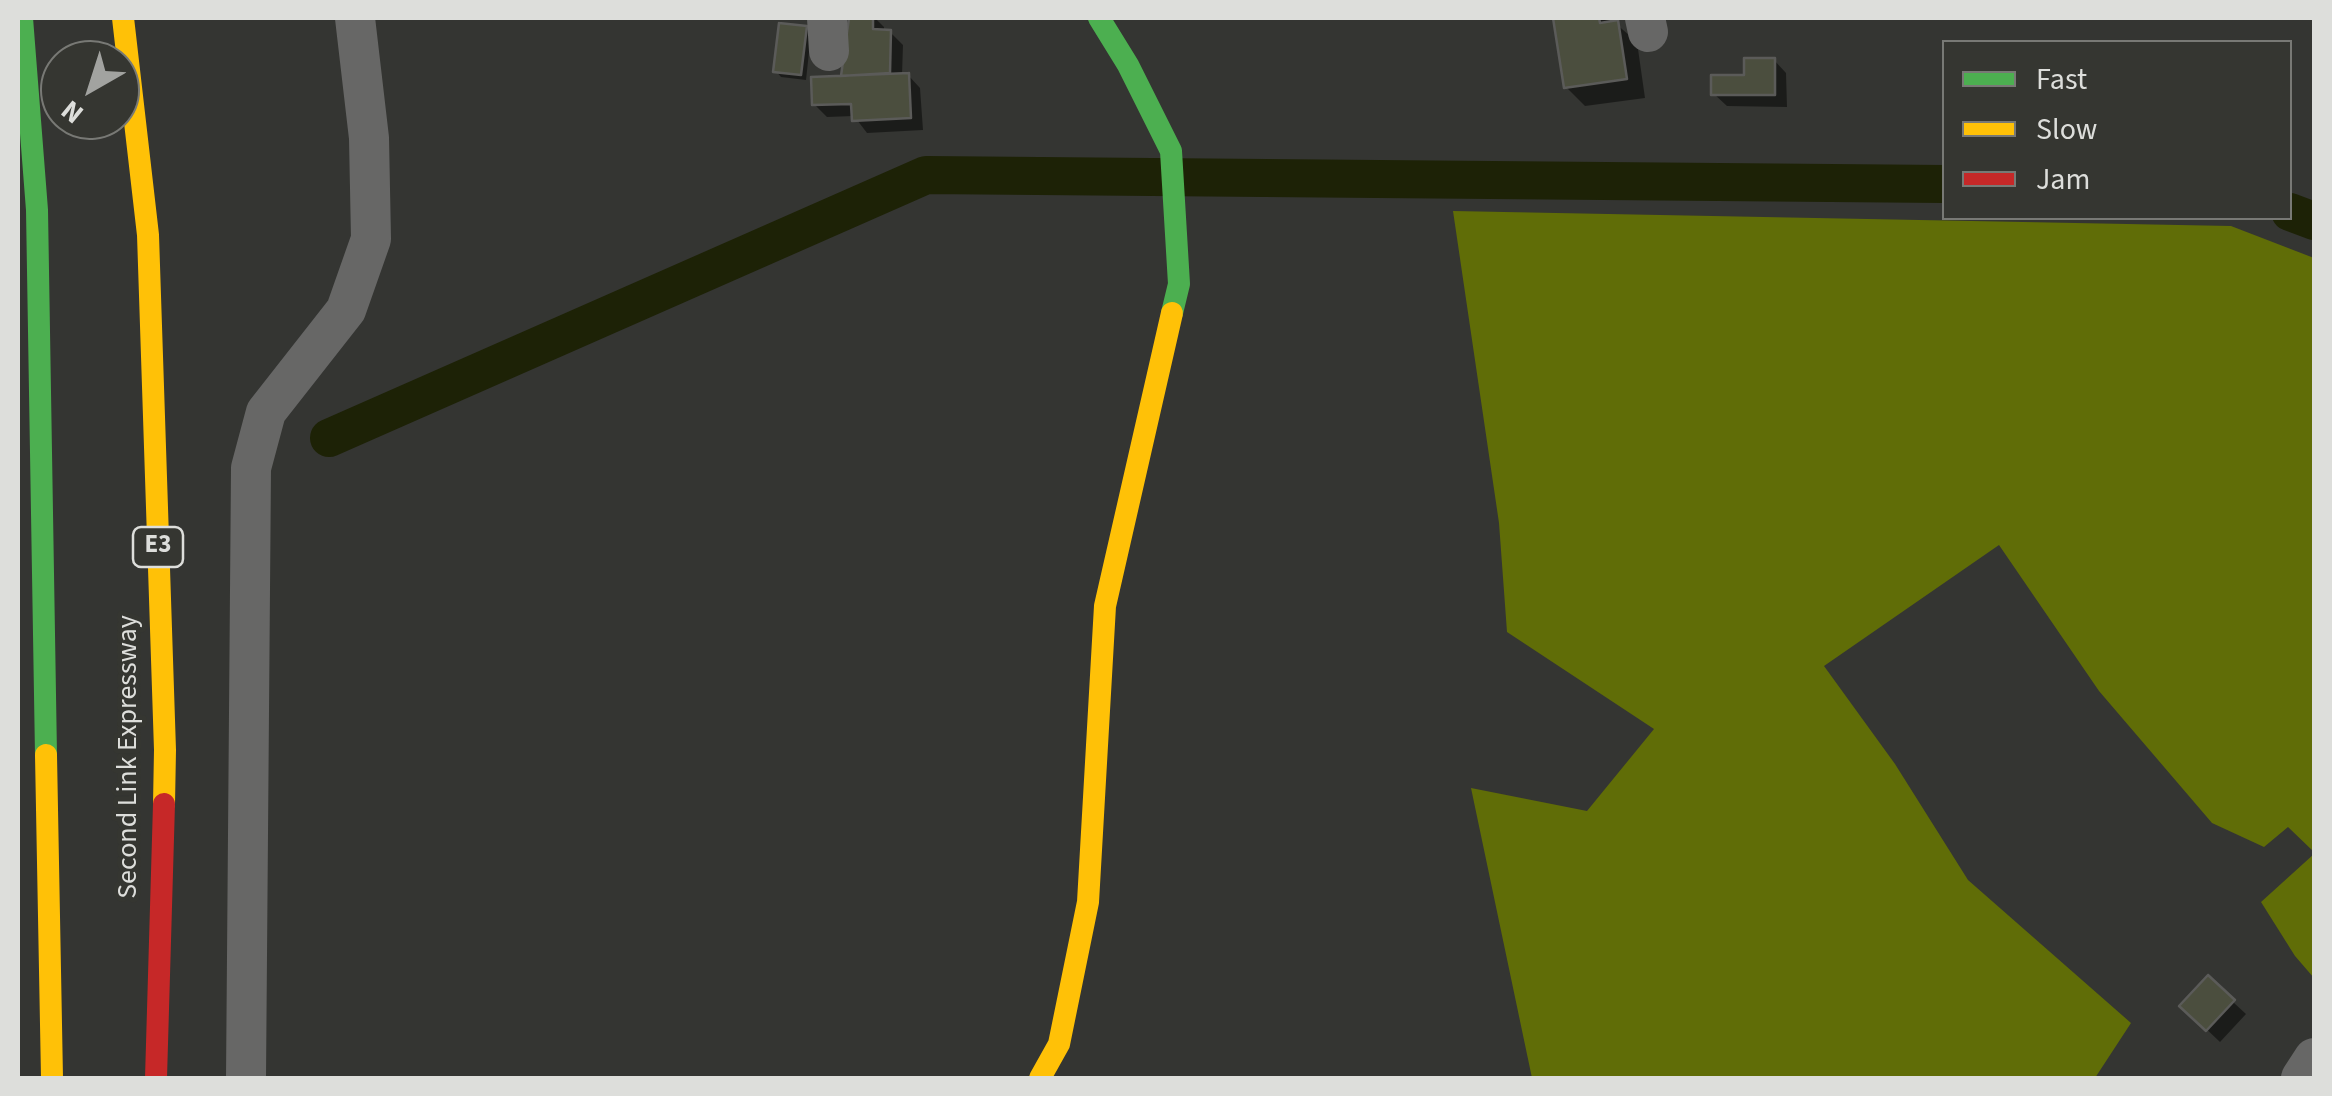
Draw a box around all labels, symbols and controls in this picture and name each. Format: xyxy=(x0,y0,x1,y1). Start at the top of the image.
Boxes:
north arrow xyxy=(40,40,140,140)
legend xyxy=(1942,40,2292,220)
text: Fast xyxy=(2036,58,2087,101)
text: N xyxy=(53,90,92,133)
text: Slow xyxy=(2036,108,2097,151)
text: Jam xyxy=(2036,158,2090,201)
road number: E3 xyxy=(133,527,183,567)
street label: Second Link Expressway xyxy=(113,615,147,899)

